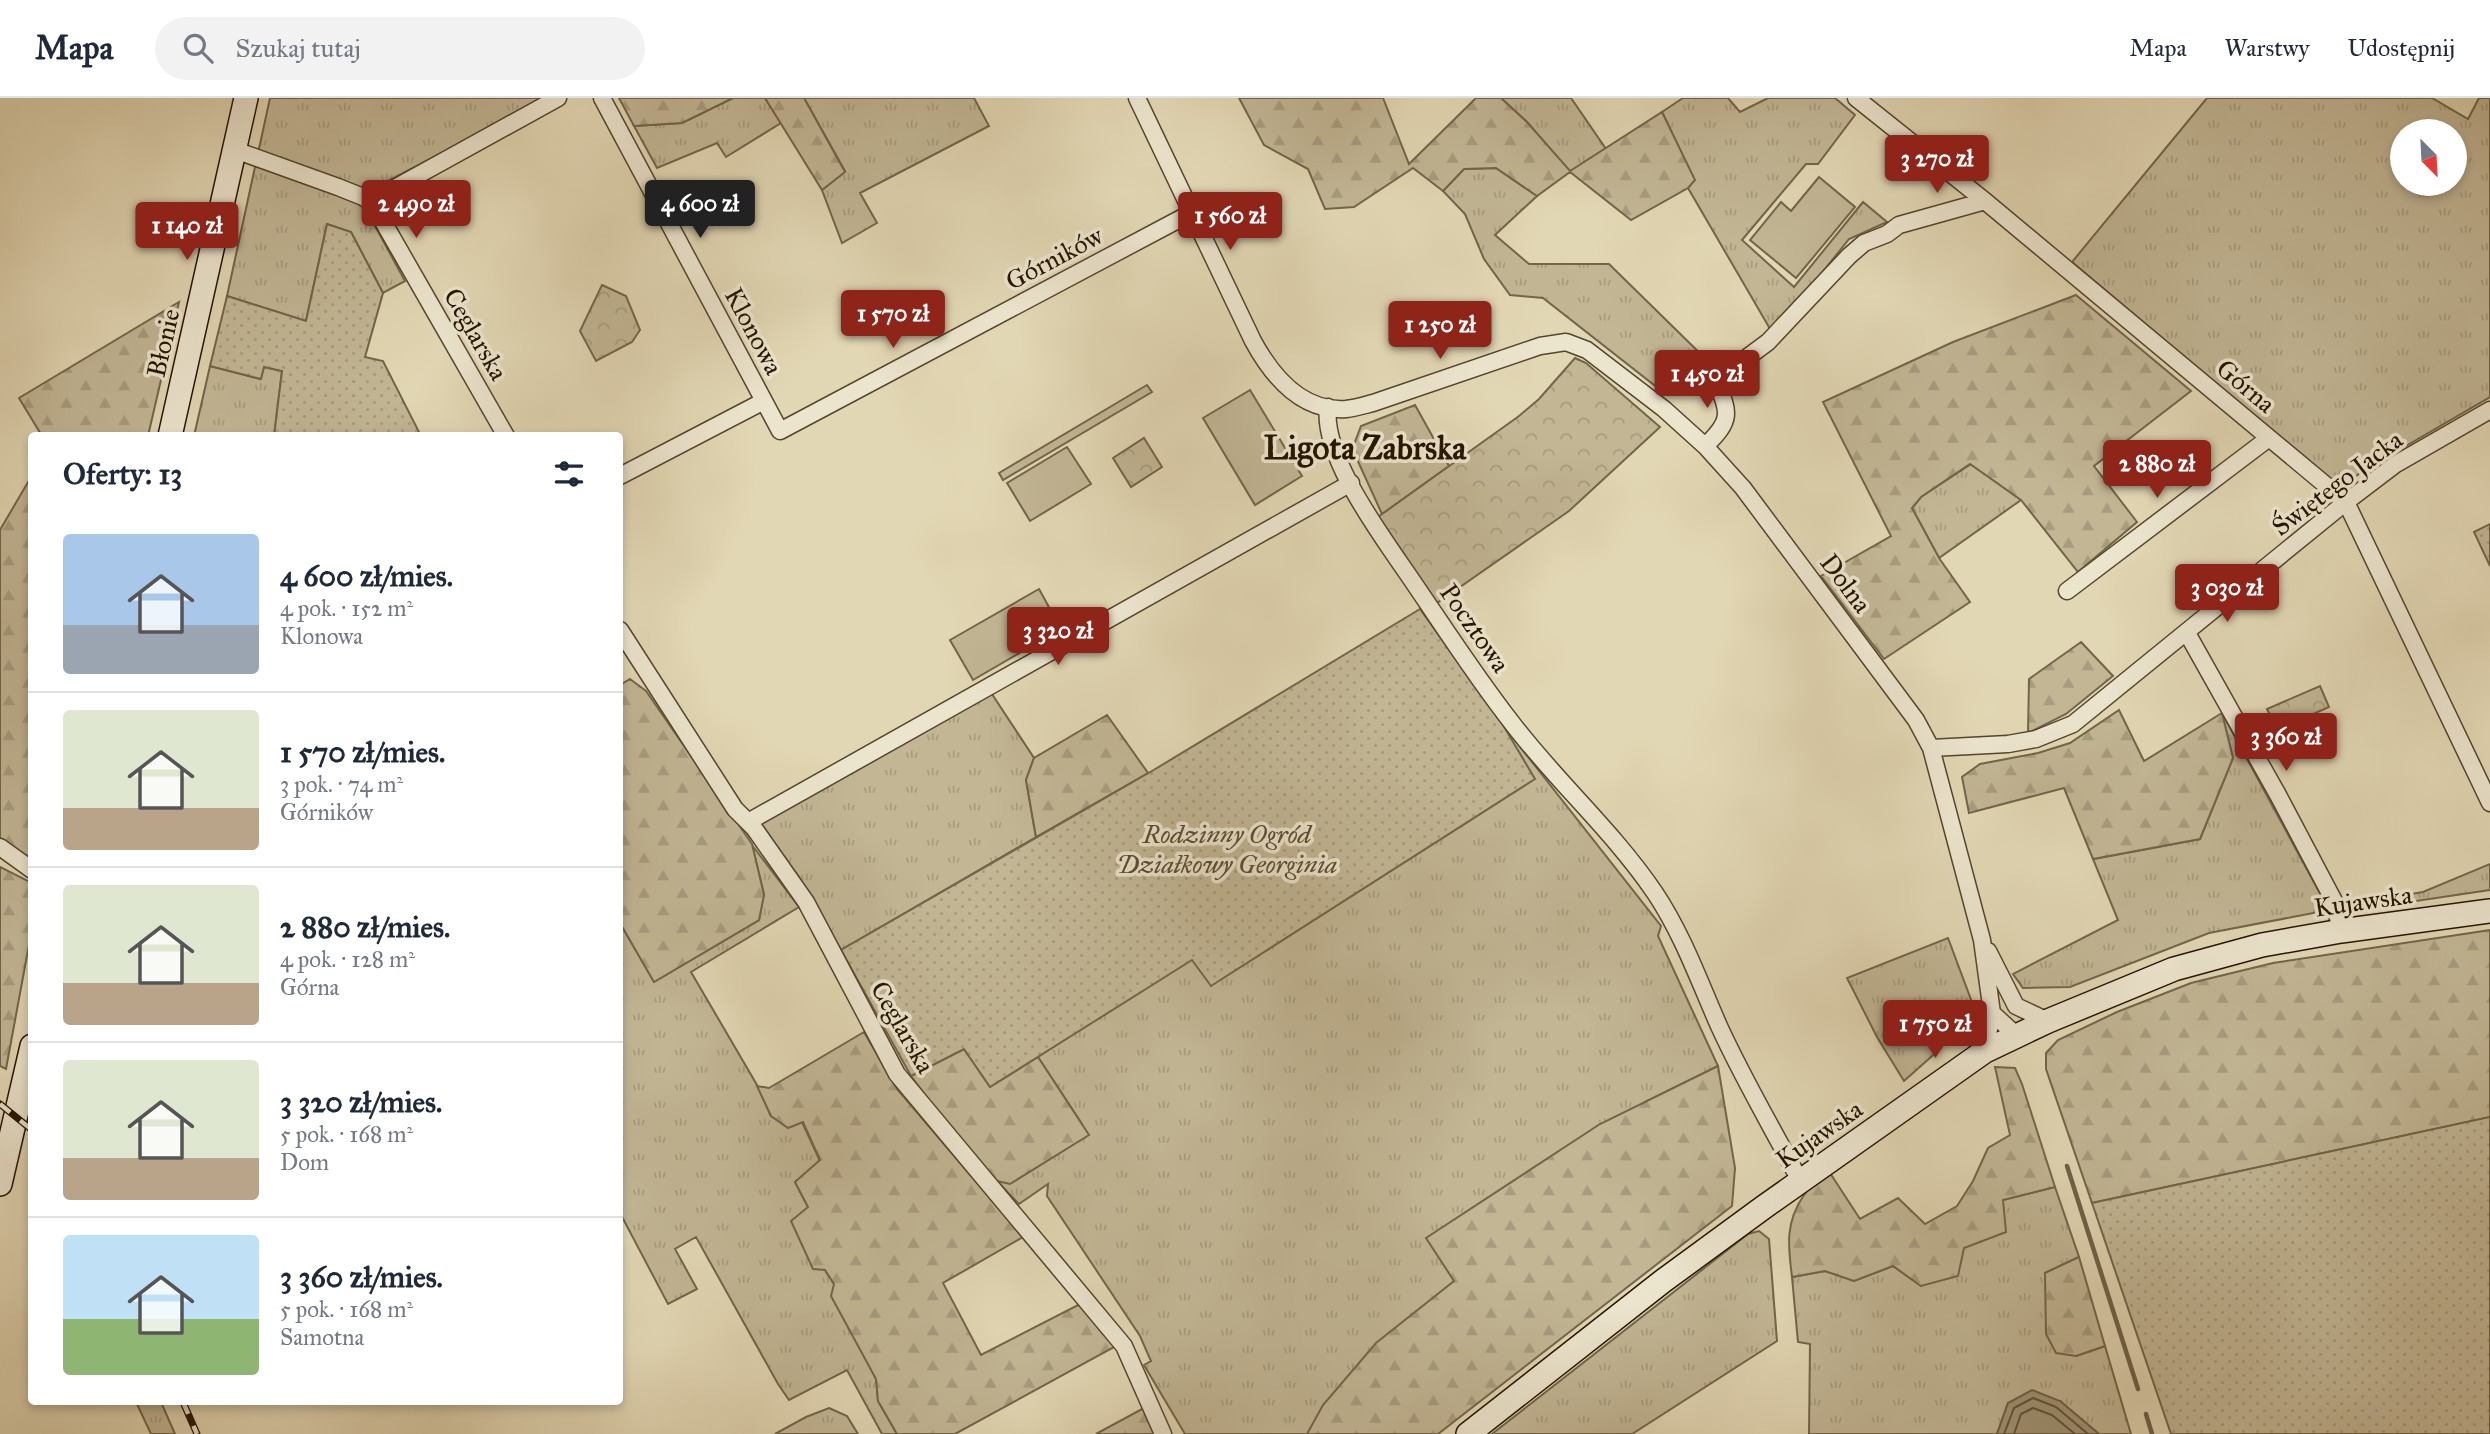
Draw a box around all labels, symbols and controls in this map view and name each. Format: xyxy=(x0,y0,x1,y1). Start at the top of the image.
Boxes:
search box xyxy=(155,17,645,80)
text: Mapa xyxy=(35,28,113,68)
icon: search xyxy=(179,29,217,67)
text: Szukaj tutaj xyxy=(235,32,361,64)
text: Mapa xyxy=(2130,33,2187,63)
text: Warstwy xyxy=(2225,33,2310,63)
text: Udostępnij xyxy=(2348,33,2455,63)
north arrow xyxy=(2390,119,2468,196)
map controls xyxy=(2390,119,2467,196)
pin: 3 270 zł xyxy=(1865,136,2009,195)
text: 3 270 zł xyxy=(1901,144,1973,172)
pin: 2 490 zł xyxy=(344,180,488,240)
pin: 4 600 zł xyxy=(628,180,772,240)
text: 2 490 zł xyxy=(378,189,454,217)
text: 4 600 zł xyxy=(661,189,739,217)
pin: 1 560 zł xyxy=(1158,192,1302,252)
text: 1 560 zł xyxy=(1194,201,1266,229)
pin: 1 140 zł xyxy=(115,202,259,262)
text: 1 140 zł xyxy=(151,211,223,239)
street label: Górników xyxy=(1000,219,1109,297)
street label: Ceglarska xyxy=(437,282,515,386)
street label: Klonowa xyxy=(718,282,790,380)
pin: 1 570 zł xyxy=(821,290,965,350)
text: 1 570 zł xyxy=(857,299,929,327)
pin: 1 250 zł xyxy=(1368,302,1512,361)
street label: Błonie xyxy=(140,305,186,380)
text: 1 250 zł xyxy=(1404,310,1476,338)
pin: 1 450 zł xyxy=(1635,350,1779,410)
street label: Górna xyxy=(2210,352,2282,420)
text: 1 450 zł xyxy=(1671,359,1743,387)
street label: Świętego Jacka xyxy=(2265,423,2409,543)
district label: Ligota Zabrska xyxy=(1264,428,1467,468)
pin: 2 880 zł xyxy=(2085,440,2229,500)
text: 2 880 zł xyxy=(2119,449,2195,477)
icon: filters xyxy=(550,455,588,493)
text: Oferty: 13 xyxy=(63,456,182,492)
street label: Dolna xyxy=(1813,547,1879,619)
text: 4 600 zł/mies. xyxy=(280,558,453,594)
icon: home xyxy=(119,562,203,646)
pin: 3 030 zł xyxy=(2155,564,2299,624)
text: 3 030 zł xyxy=(2191,573,2263,601)
street label: Pocztowa xyxy=(1433,578,1517,679)
text: 4 pok. · 152 m² xyxy=(280,594,413,622)
pin: 3 320 zł xyxy=(986,608,1130,667)
text: 3 320 zł xyxy=(1023,616,1093,644)
text: Klonowa xyxy=(280,622,363,650)
pin: 3 360 zł xyxy=(2214,714,2358,773)
text: 3 360 zł xyxy=(2251,722,2321,750)
text: 1 570 zł/mies. xyxy=(280,734,445,770)
icon: home xyxy=(119,738,203,822)
text: 3 pok. · 74 m² xyxy=(280,770,403,798)
text: Górników xyxy=(280,798,373,826)
park label: Rodzinny Ogród Działkowy Georginia xyxy=(1117,818,1337,880)
street label: Kujawska xyxy=(2312,878,2414,924)
text: 2 880 zł/mies. xyxy=(280,909,450,945)
icon: home xyxy=(119,913,203,997)
text: 4 pok. · 128 m² xyxy=(280,945,415,973)
text: Górna xyxy=(280,973,339,1001)
street label: Ceglarska xyxy=(864,975,942,1079)
pin: 1 750 zł xyxy=(1863,1000,2007,1060)
text: 1 750 zł xyxy=(1899,1009,1971,1037)
text: 3 320 zł/mies. xyxy=(280,1084,442,1120)
icon: home xyxy=(119,1088,203,1172)
street label: Kujawska xyxy=(1769,1093,1869,1175)
text: 5 pok. · 168 m² xyxy=(280,1120,413,1148)
text: Dom xyxy=(280,1148,329,1176)
text: 3 360 zł/mies. xyxy=(280,1259,443,1295)
icon: home xyxy=(119,1263,203,1347)
text: 5 pok. · 168 m² xyxy=(280,1295,413,1323)
text: Samotna xyxy=(280,1323,364,1351)

